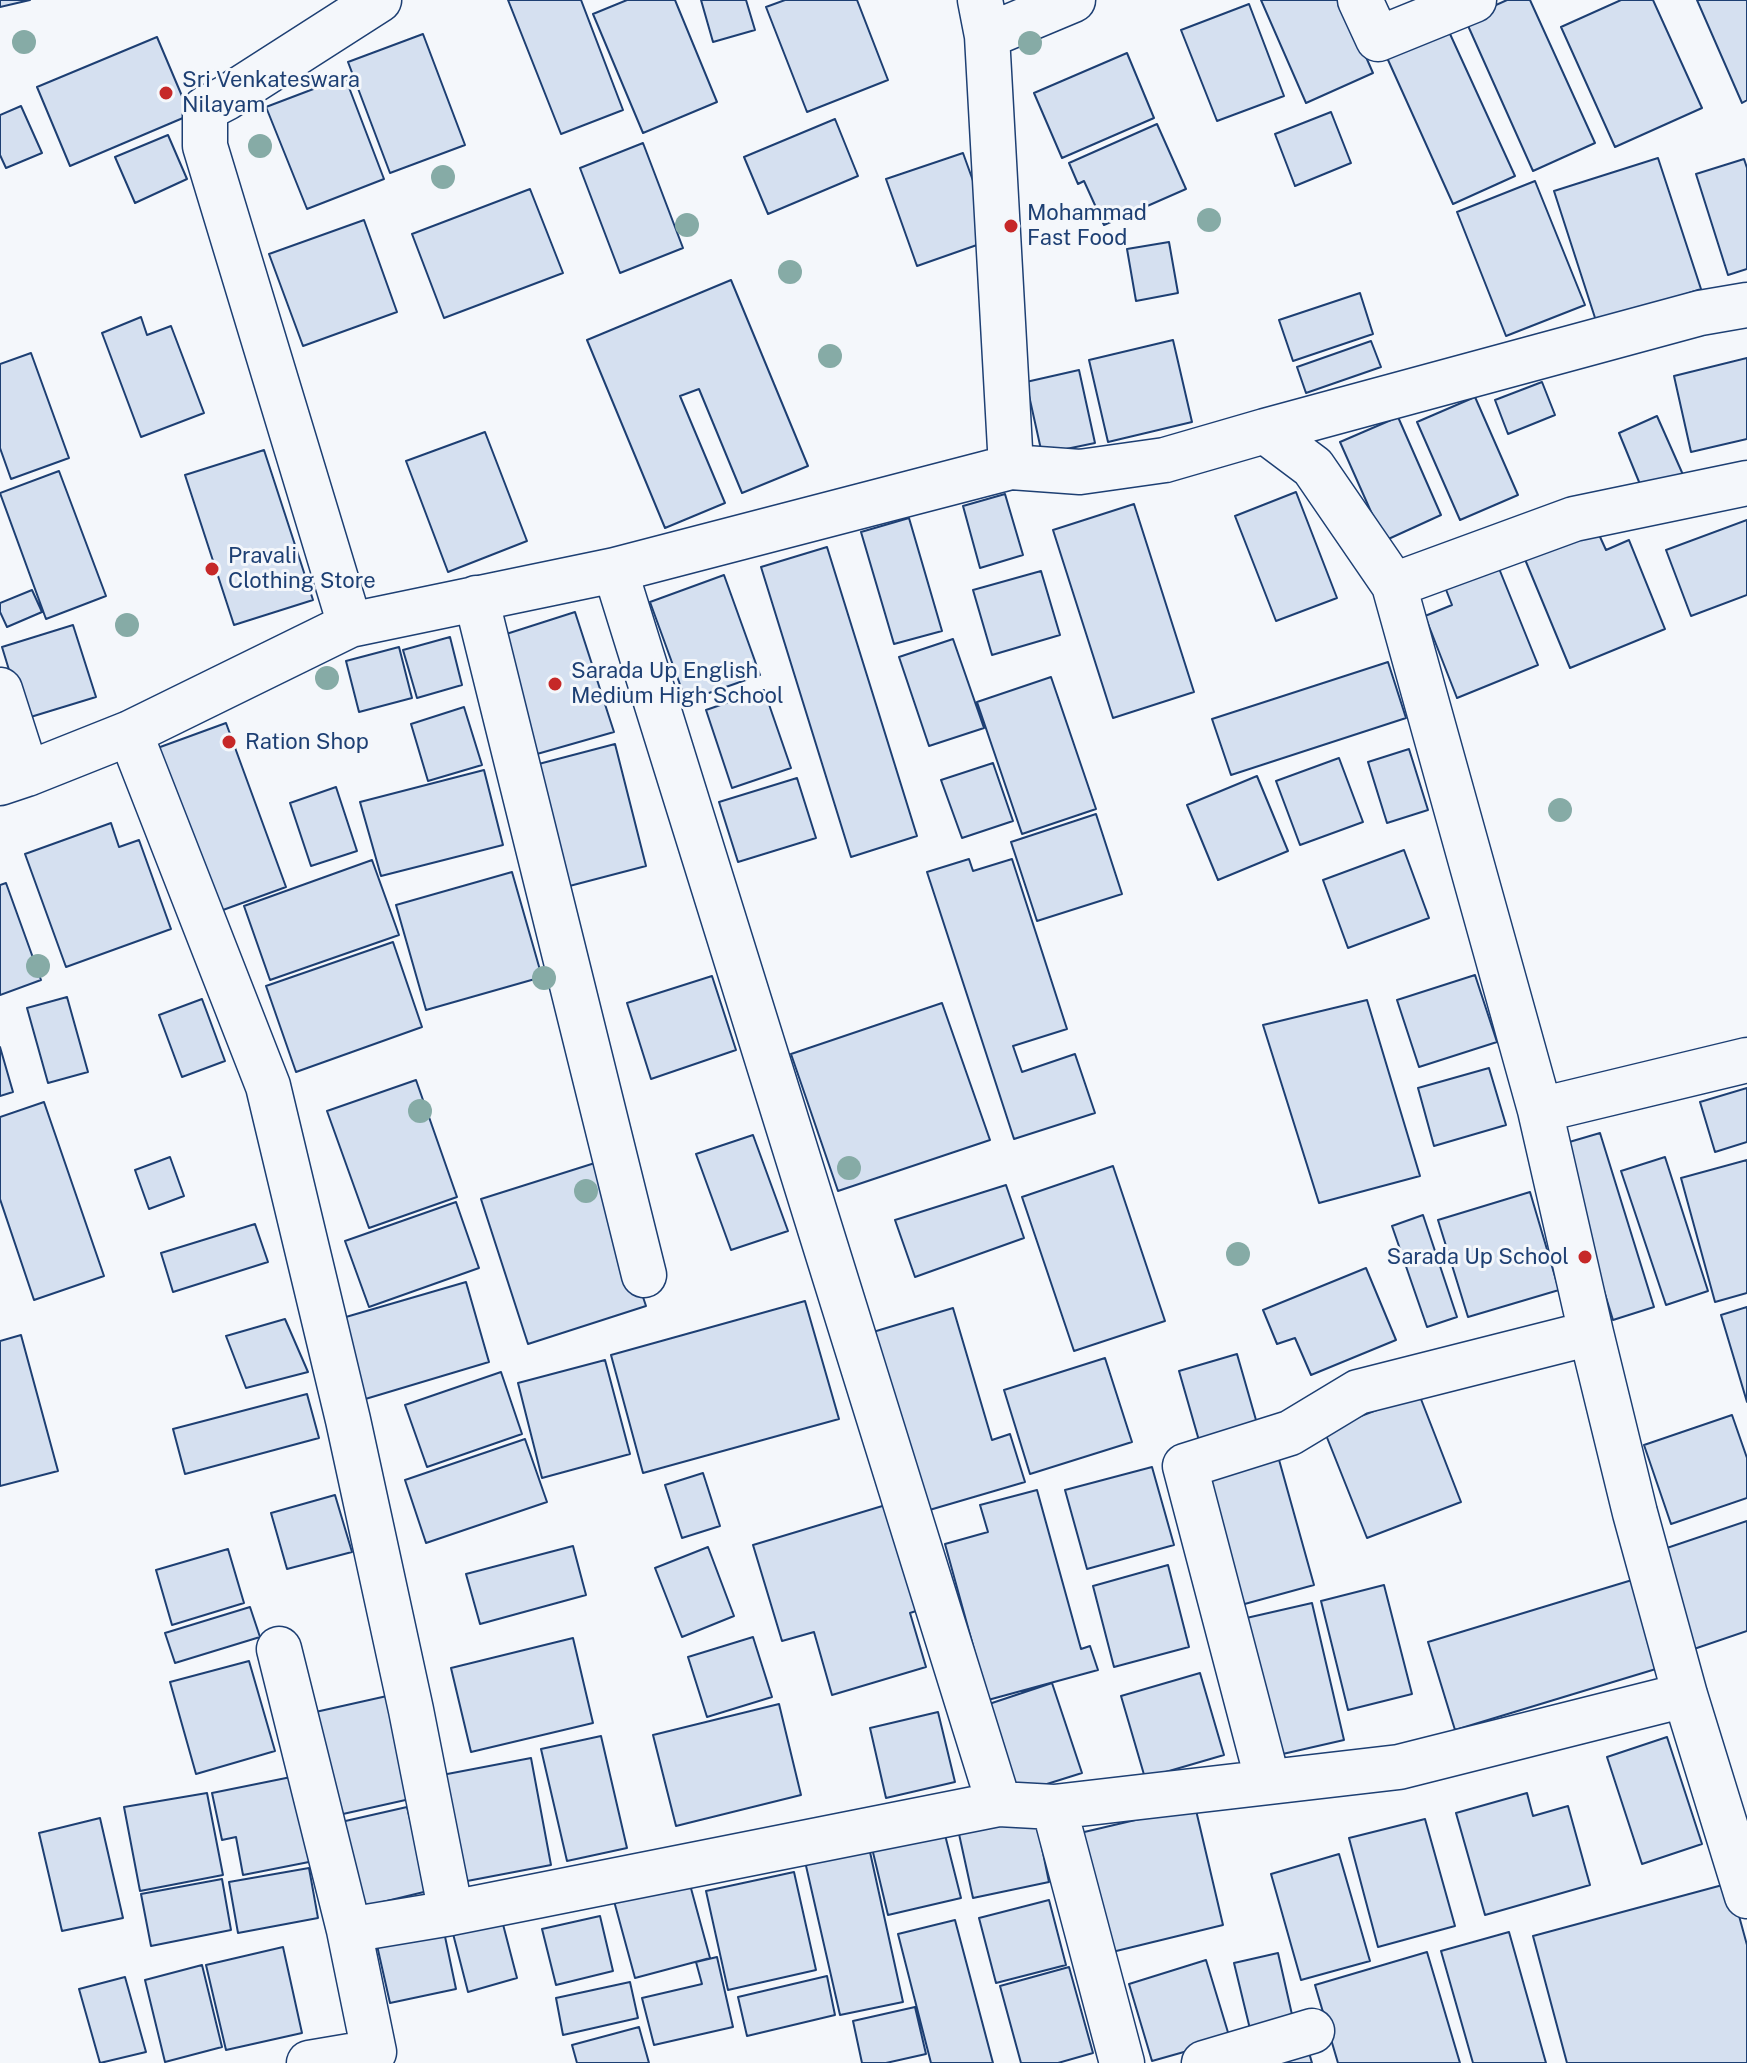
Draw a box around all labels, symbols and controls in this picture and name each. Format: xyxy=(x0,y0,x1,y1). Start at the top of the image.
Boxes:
place label: Sri Venkateswara Nilayam xyxy=(182,67,360,118)
marker: Sri Venkateswara Nilayam xyxy=(157,84,175,102)
place label: Mohammad Fast Food xyxy=(1027,200,1147,252)
marker: Mohammad Fast Food xyxy=(1002,217,1020,235)
place label: Pravali Clothing Store xyxy=(228,543,376,594)
marker: Pravali Clothing Store xyxy=(203,560,221,578)
place label: Sarada Up English Medium High School xyxy=(571,658,784,710)
marker: Sarada Up English Medium High School xyxy=(546,675,564,693)
place label: Ration Shop xyxy=(245,729,369,755)
marker: Ration Shop xyxy=(220,733,238,751)
place label: Sarada Up School xyxy=(1387,1244,1569,1270)
marker: Sarada Up School xyxy=(1576,1248,1594,1266)

